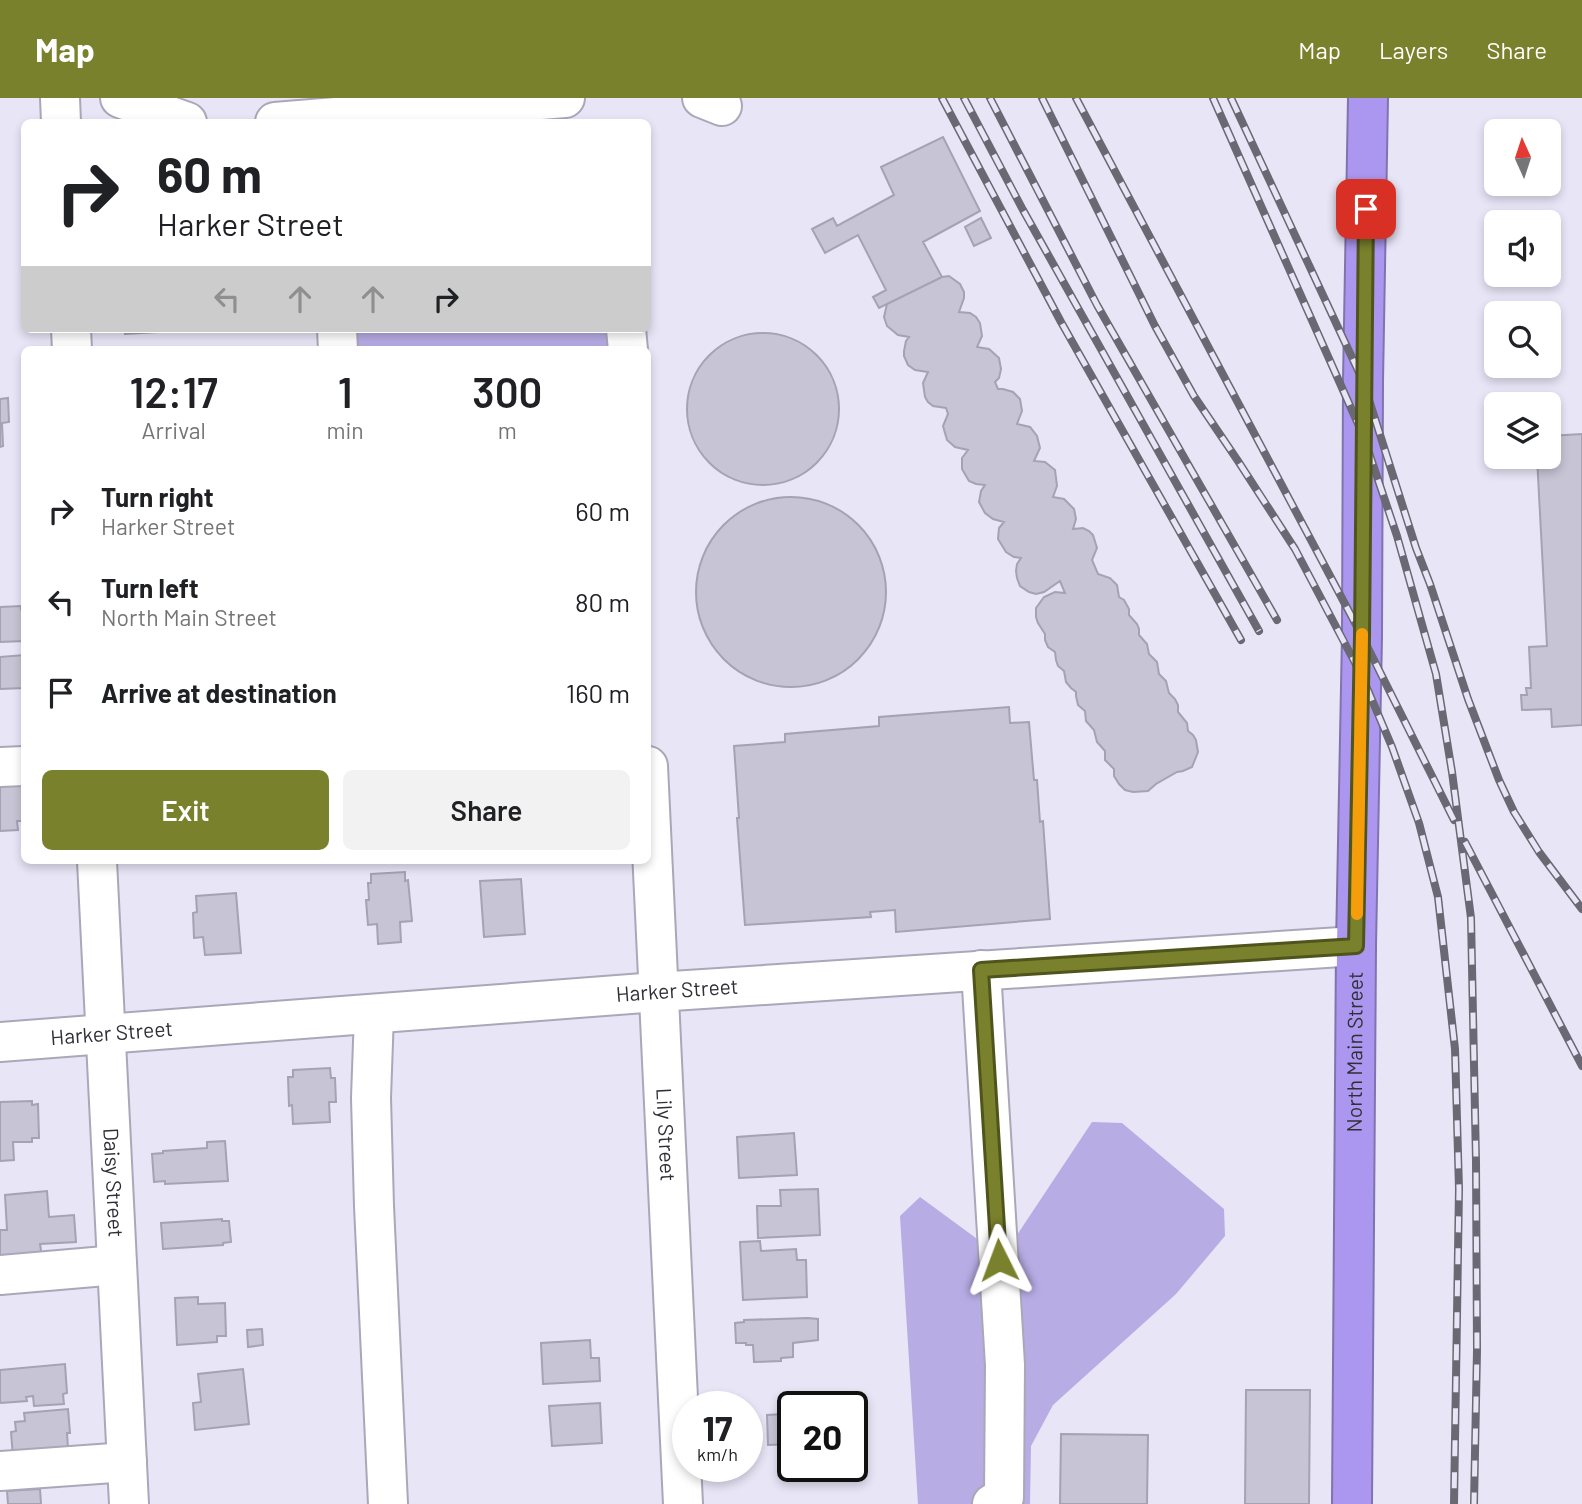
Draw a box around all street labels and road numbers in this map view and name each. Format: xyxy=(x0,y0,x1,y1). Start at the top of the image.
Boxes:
street label: North Main Street xyxy=(1341,972,1367,1132)
street label: Harker Street xyxy=(615,973,739,1006)
street label: Harker Street xyxy=(49,1015,174,1049)
street label: Lily Street xyxy=(652,1087,682,1182)
street label: Daisy Street xyxy=(99,1127,130,1238)

